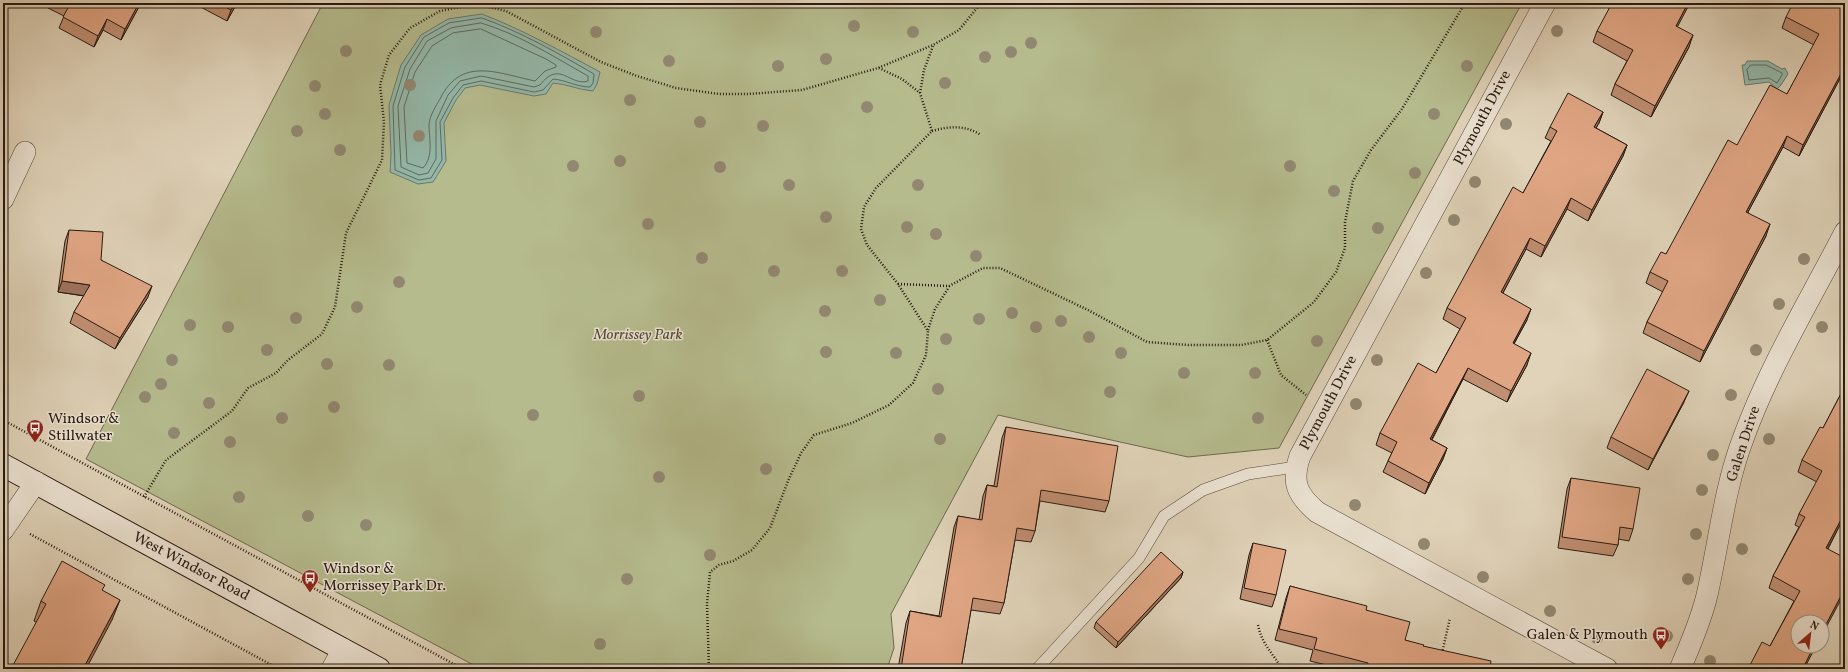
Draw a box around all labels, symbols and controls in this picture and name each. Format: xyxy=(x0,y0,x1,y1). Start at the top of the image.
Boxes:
street label: Plymouth Drive xyxy=(1449,67,1517,169)
park label: Morrissey Park xyxy=(593,325,682,346)
street label: Plymouth Drive xyxy=(1295,352,1363,454)
street label: Galen Drive xyxy=(1722,403,1766,485)
place label: Windsor & Stillwater xyxy=(48,409,119,447)
bus stop icon: Windsor & Stillwater xyxy=(25,418,45,443)
street label: West Windsor Road xyxy=(129,527,253,607)
place label: Windsor & Morrissey Park Dr. xyxy=(323,559,446,597)
bus stop icon: Windsor & Morrissey Park Dr. xyxy=(300,568,320,593)
north arrow xyxy=(1790,614,1830,654)
text: N xyxy=(1807,618,1821,635)
place label: Galen & Plymouth xyxy=(1527,625,1648,646)
bus stop icon: Galen & Plymouth xyxy=(1651,625,1671,650)

